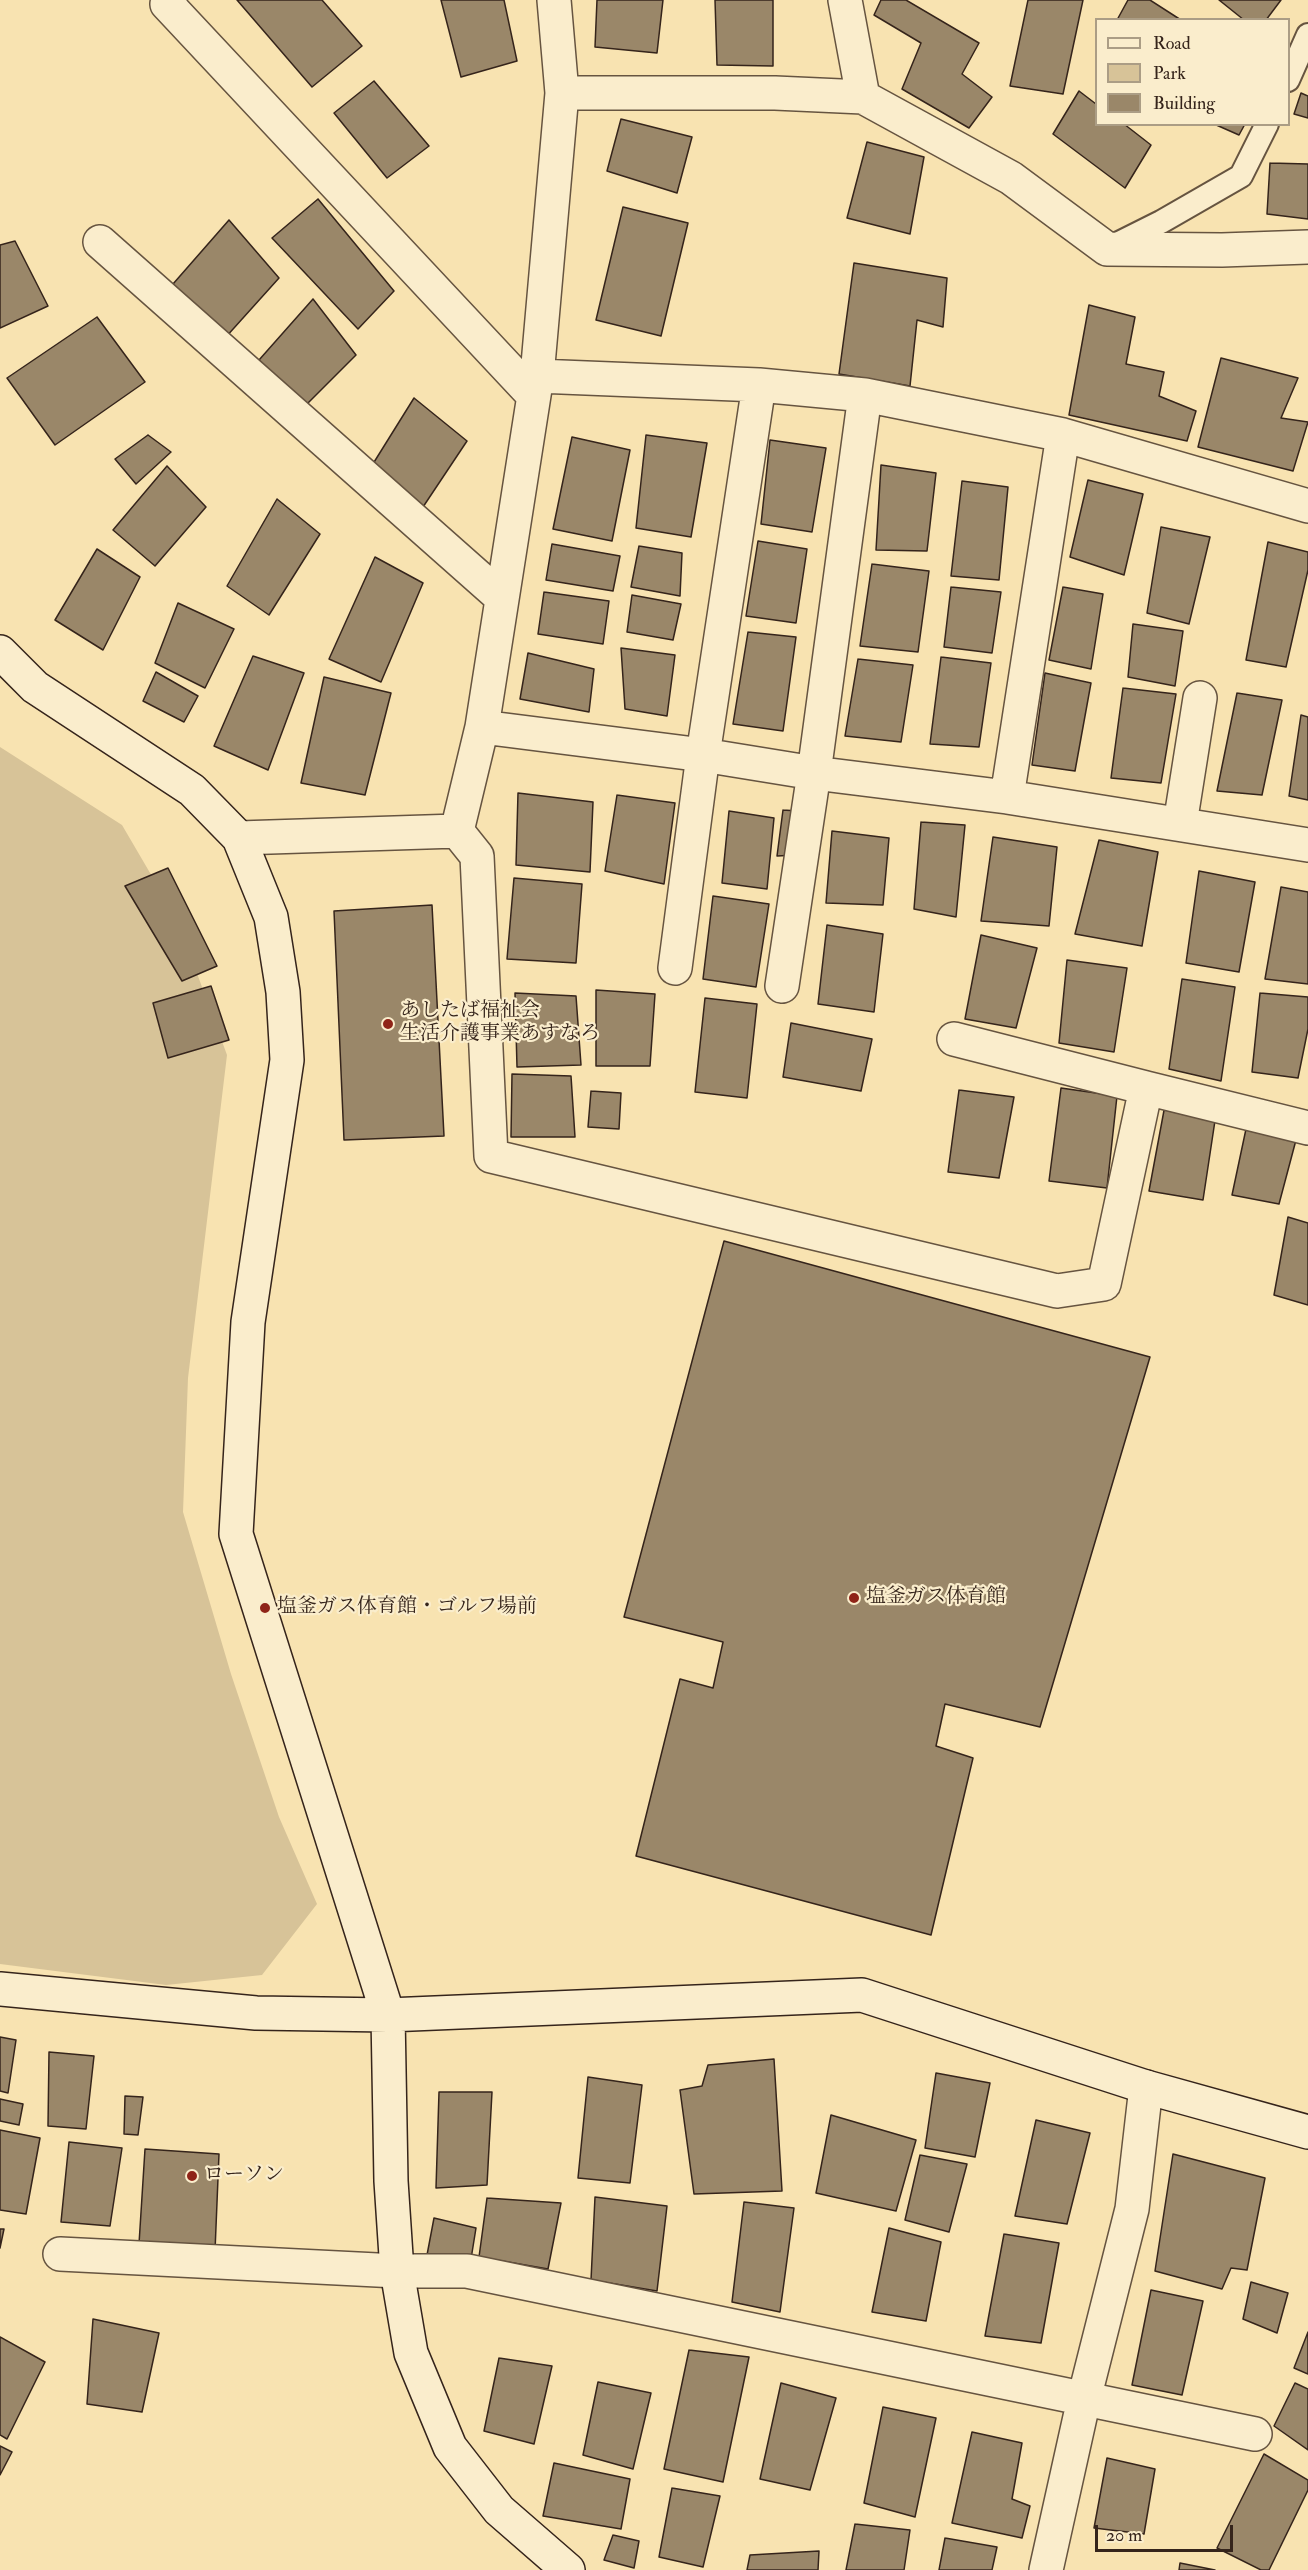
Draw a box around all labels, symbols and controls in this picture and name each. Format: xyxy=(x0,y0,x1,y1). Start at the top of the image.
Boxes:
legend xyxy=(1095,18,1290,126)
text: Road xyxy=(1153,32,1191,55)
text: Park xyxy=(1153,62,1186,85)
text: Building xyxy=(1153,92,1215,115)
place label: あしたば福祉会 生活介護事業あすなろ xyxy=(400,1000,600,1047)
marker: あしたば福祉会 生活介護事業あすなろ xyxy=(381,1017,395,1031)
place label: 塩釜ガス体育館 xyxy=(866,1586,1006,1610)
marker: 塩釜ガス体育館 xyxy=(847,1591,861,1605)
place label: 塩釜ガス体育館・ゴルフ場前 xyxy=(277,1596,537,1620)
marker: 塩釜ガス体育館・ゴルフ場前 xyxy=(258,1601,272,1615)
place label: ローソン xyxy=(204,2164,284,2188)
marker: ローソン xyxy=(185,2169,199,2183)
scale bar xyxy=(1098,2513,1236,2551)
text: 20 m xyxy=(1106,2524,1142,2547)

